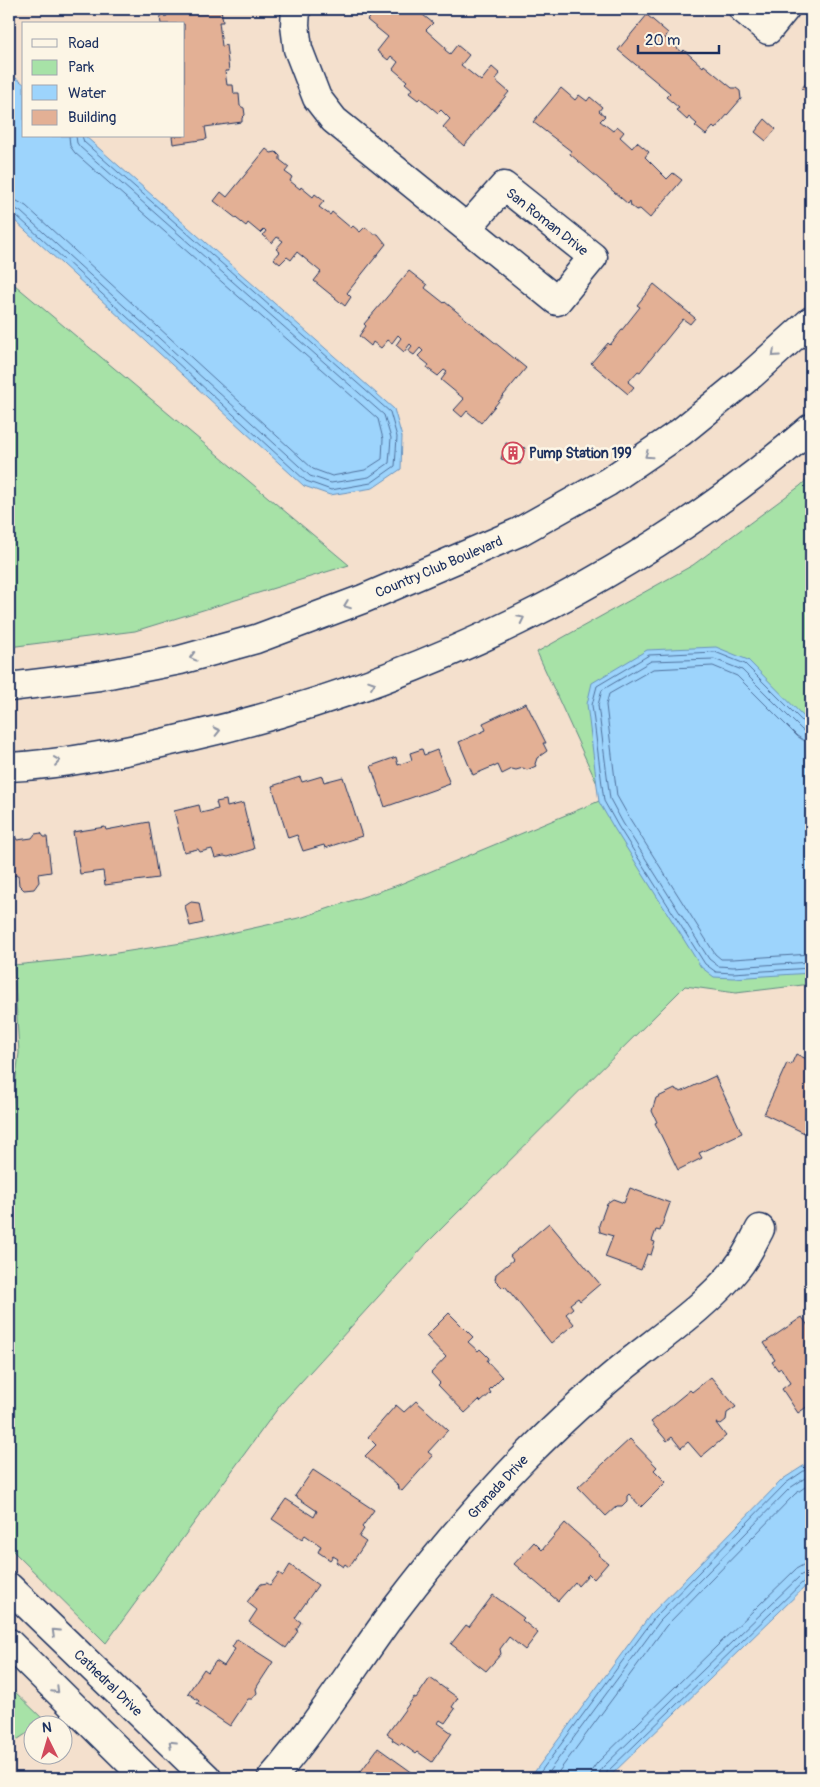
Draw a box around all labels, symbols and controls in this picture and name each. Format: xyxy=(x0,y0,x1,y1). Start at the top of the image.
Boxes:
legend xyxy=(22,22,185,138)
scale bar xyxy=(638,22,719,54)
text: 20 m xyxy=(645,31,680,50)
text: Road xyxy=(68,34,99,53)
text: Park xyxy=(68,58,95,77)
text: Water xyxy=(68,84,107,103)
text: Building xyxy=(68,108,116,127)
street label: San Roman Drive xyxy=(502,185,592,259)
one-way arrow xyxy=(771,348,780,357)
building icon: Pump Station 199 xyxy=(501,441,525,465)
place label: Pump Station 199 xyxy=(529,445,632,462)
one-way arrow xyxy=(644,448,653,458)
street label: Country Club Boulevard xyxy=(373,532,505,602)
one-way arrow xyxy=(343,599,352,610)
one-way arrow xyxy=(516,615,525,625)
one-way arrow xyxy=(189,651,197,661)
one-way arrow xyxy=(367,679,376,689)
one-way arrow xyxy=(212,726,221,737)
one-way arrow xyxy=(53,757,61,767)
street label: Granada Drive xyxy=(464,1451,532,1522)
one-way arrow xyxy=(52,1629,61,1638)
street label: Cathedral Drive xyxy=(70,1646,146,1720)
one-way arrow xyxy=(50,1684,59,1693)
north arrow xyxy=(22,1714,72,1764)
text: N xyxy=(41,1719,52,1736)
one-way arrow xyxy=(169,1741,178,1750)

